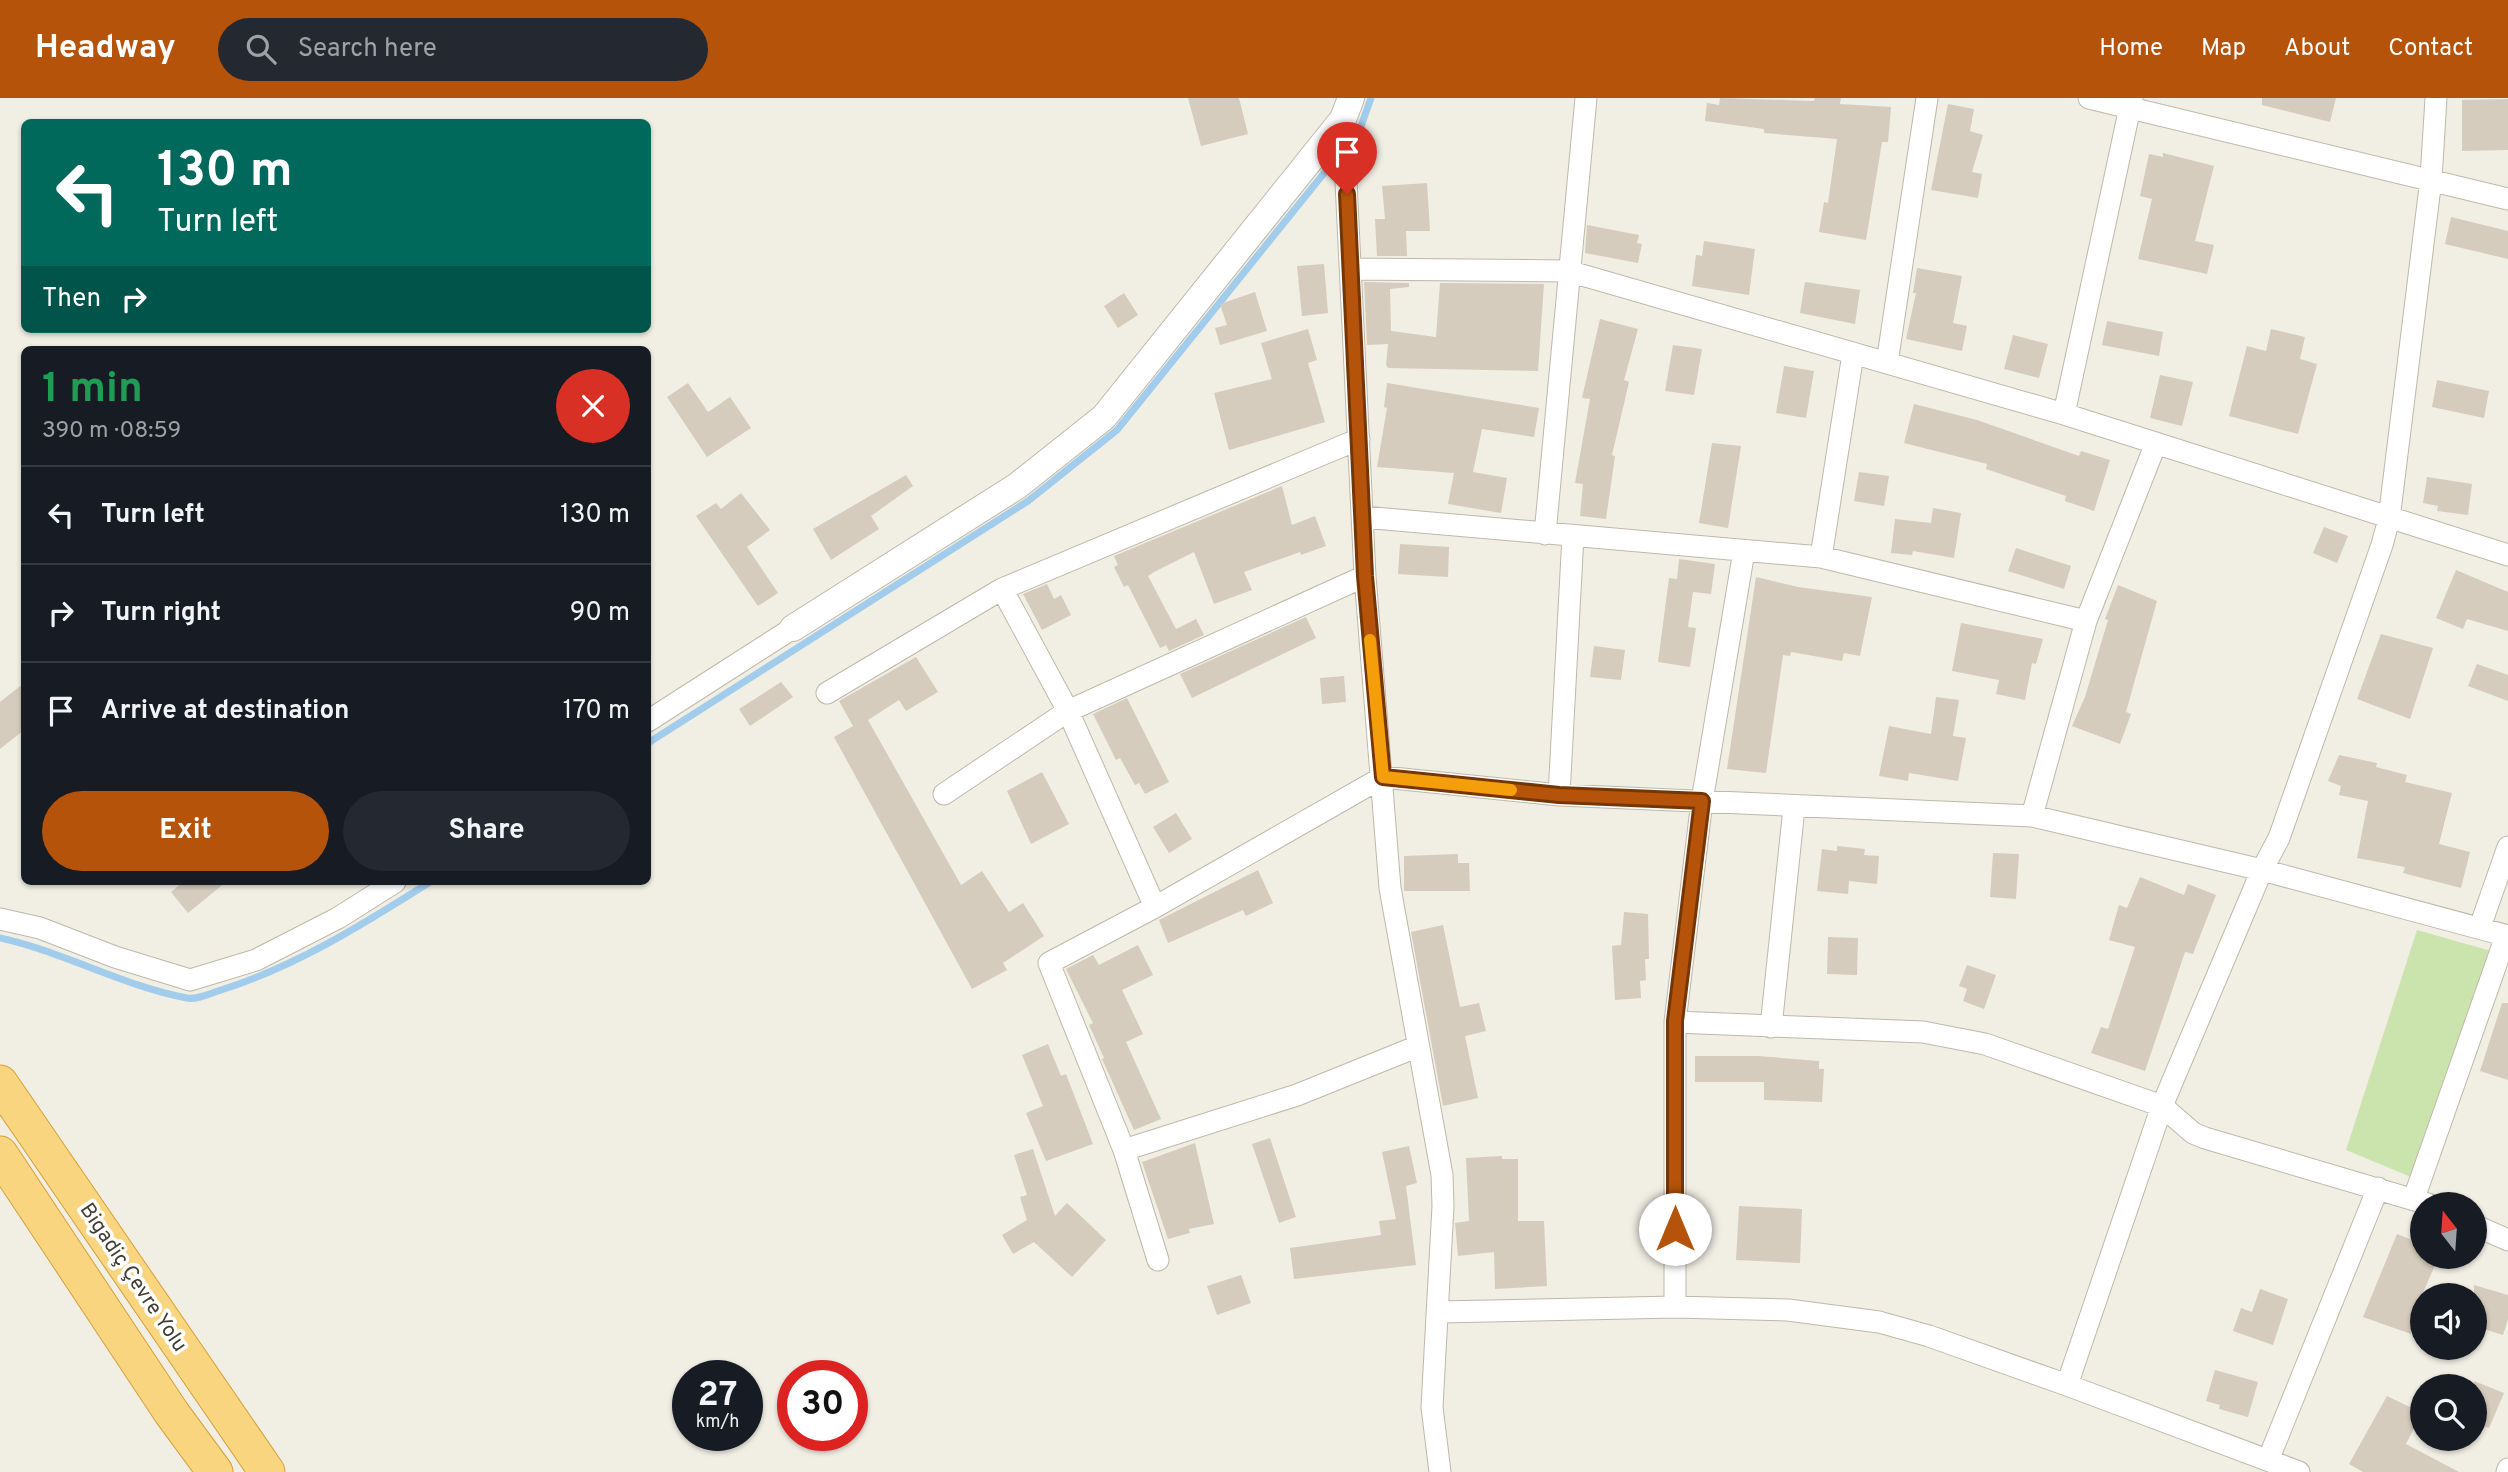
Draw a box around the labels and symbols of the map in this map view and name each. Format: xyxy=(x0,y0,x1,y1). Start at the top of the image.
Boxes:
pin xyxy=(1317,122,1377,194)
position arrow xyxy=(1638,1192,1712,1266)
north arrow xyxy=(2410,1192,2487,1269)
street label: Bigadiç Çevre Yolu xyxy=(73,1198,193,1358)
speed limit sign: 30 xyxy=(777,1360,868,1451)

